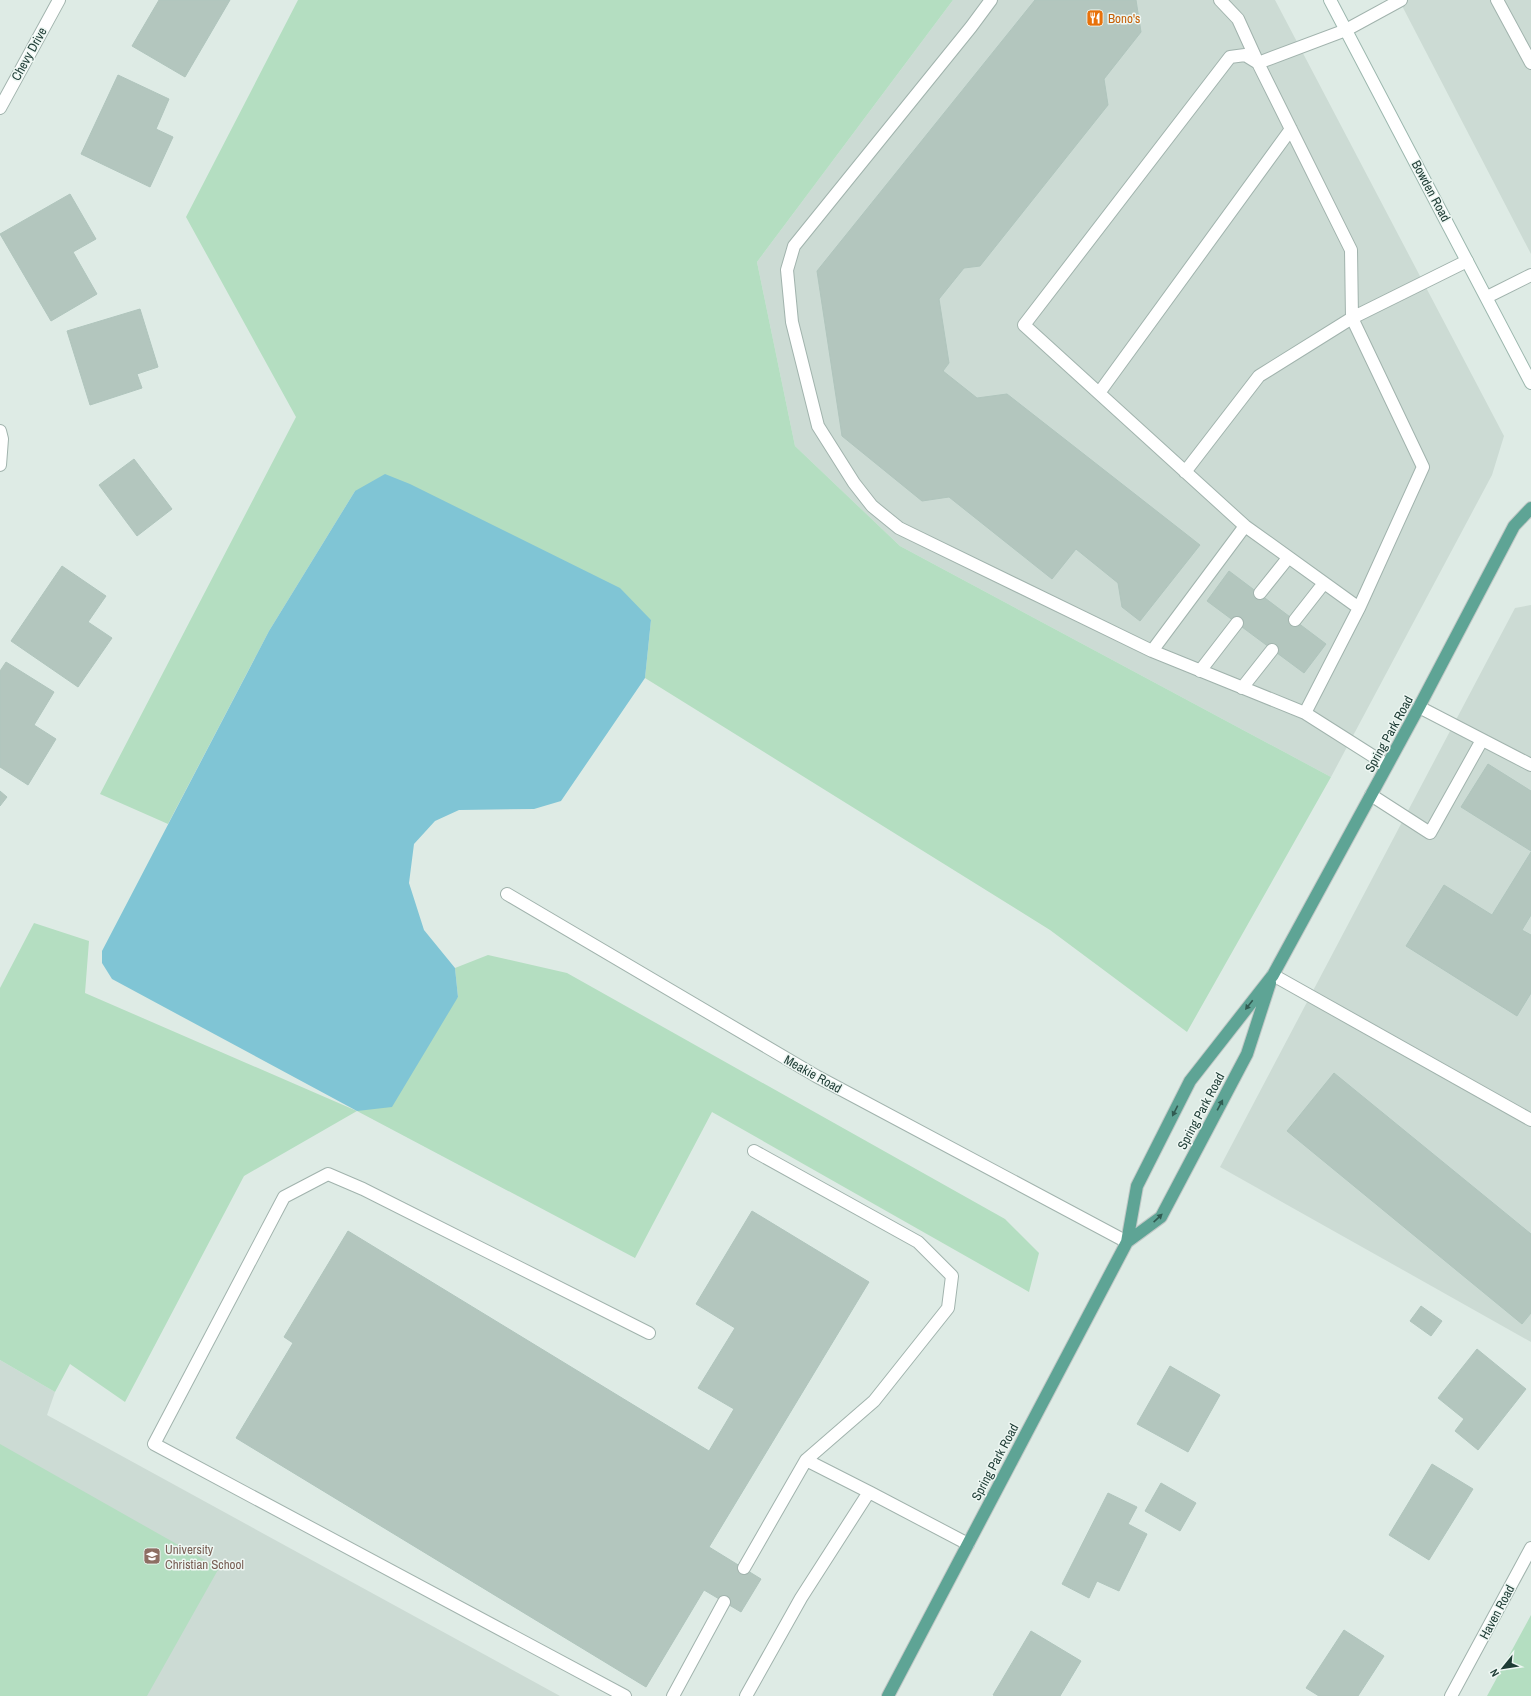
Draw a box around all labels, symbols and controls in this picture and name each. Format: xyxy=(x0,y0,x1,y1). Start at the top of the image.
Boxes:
restaurant icon: Bono's xyxy=(1085,8,1105,28)
place label: Bono's xyxy=(1108,10,1140,27)
street label: Chevy Drive xyxy=(7,24,51,84)
street label: Bowden Road xyxy=(1408,157,1454,225)
street label: Spring Park Road xyxy=(1361,693,1417,775)
one-way arrow xyxy=(1245,1000,1253,1011)
street label: Meakie Road xyxy=(781,1051,845,1097)
street label: Spring Park Road xyxy=(1174,1070,1228,1152)
one-way arrow xyxy=(1217,1099,1223,1110)
one-way arrow xyxy=(1171,1106,1178,1117)
one-way arrow xyxy=(1153,1214,1163,1223)
street label: Spring Park Road xyxy=(968,1421,1022,1503)
place label: University Christian School xyxy=(165,1541,244,1573)
school or university icon: University Christian School xyxy=(142,1546,162,1566)
street label: Haven Road xyxy=(1476,1582,1518,1642)
north arrow xyxy=(1483,1648,1523,1688)
text: N xyxy=(1487,1667,1502,1679)

